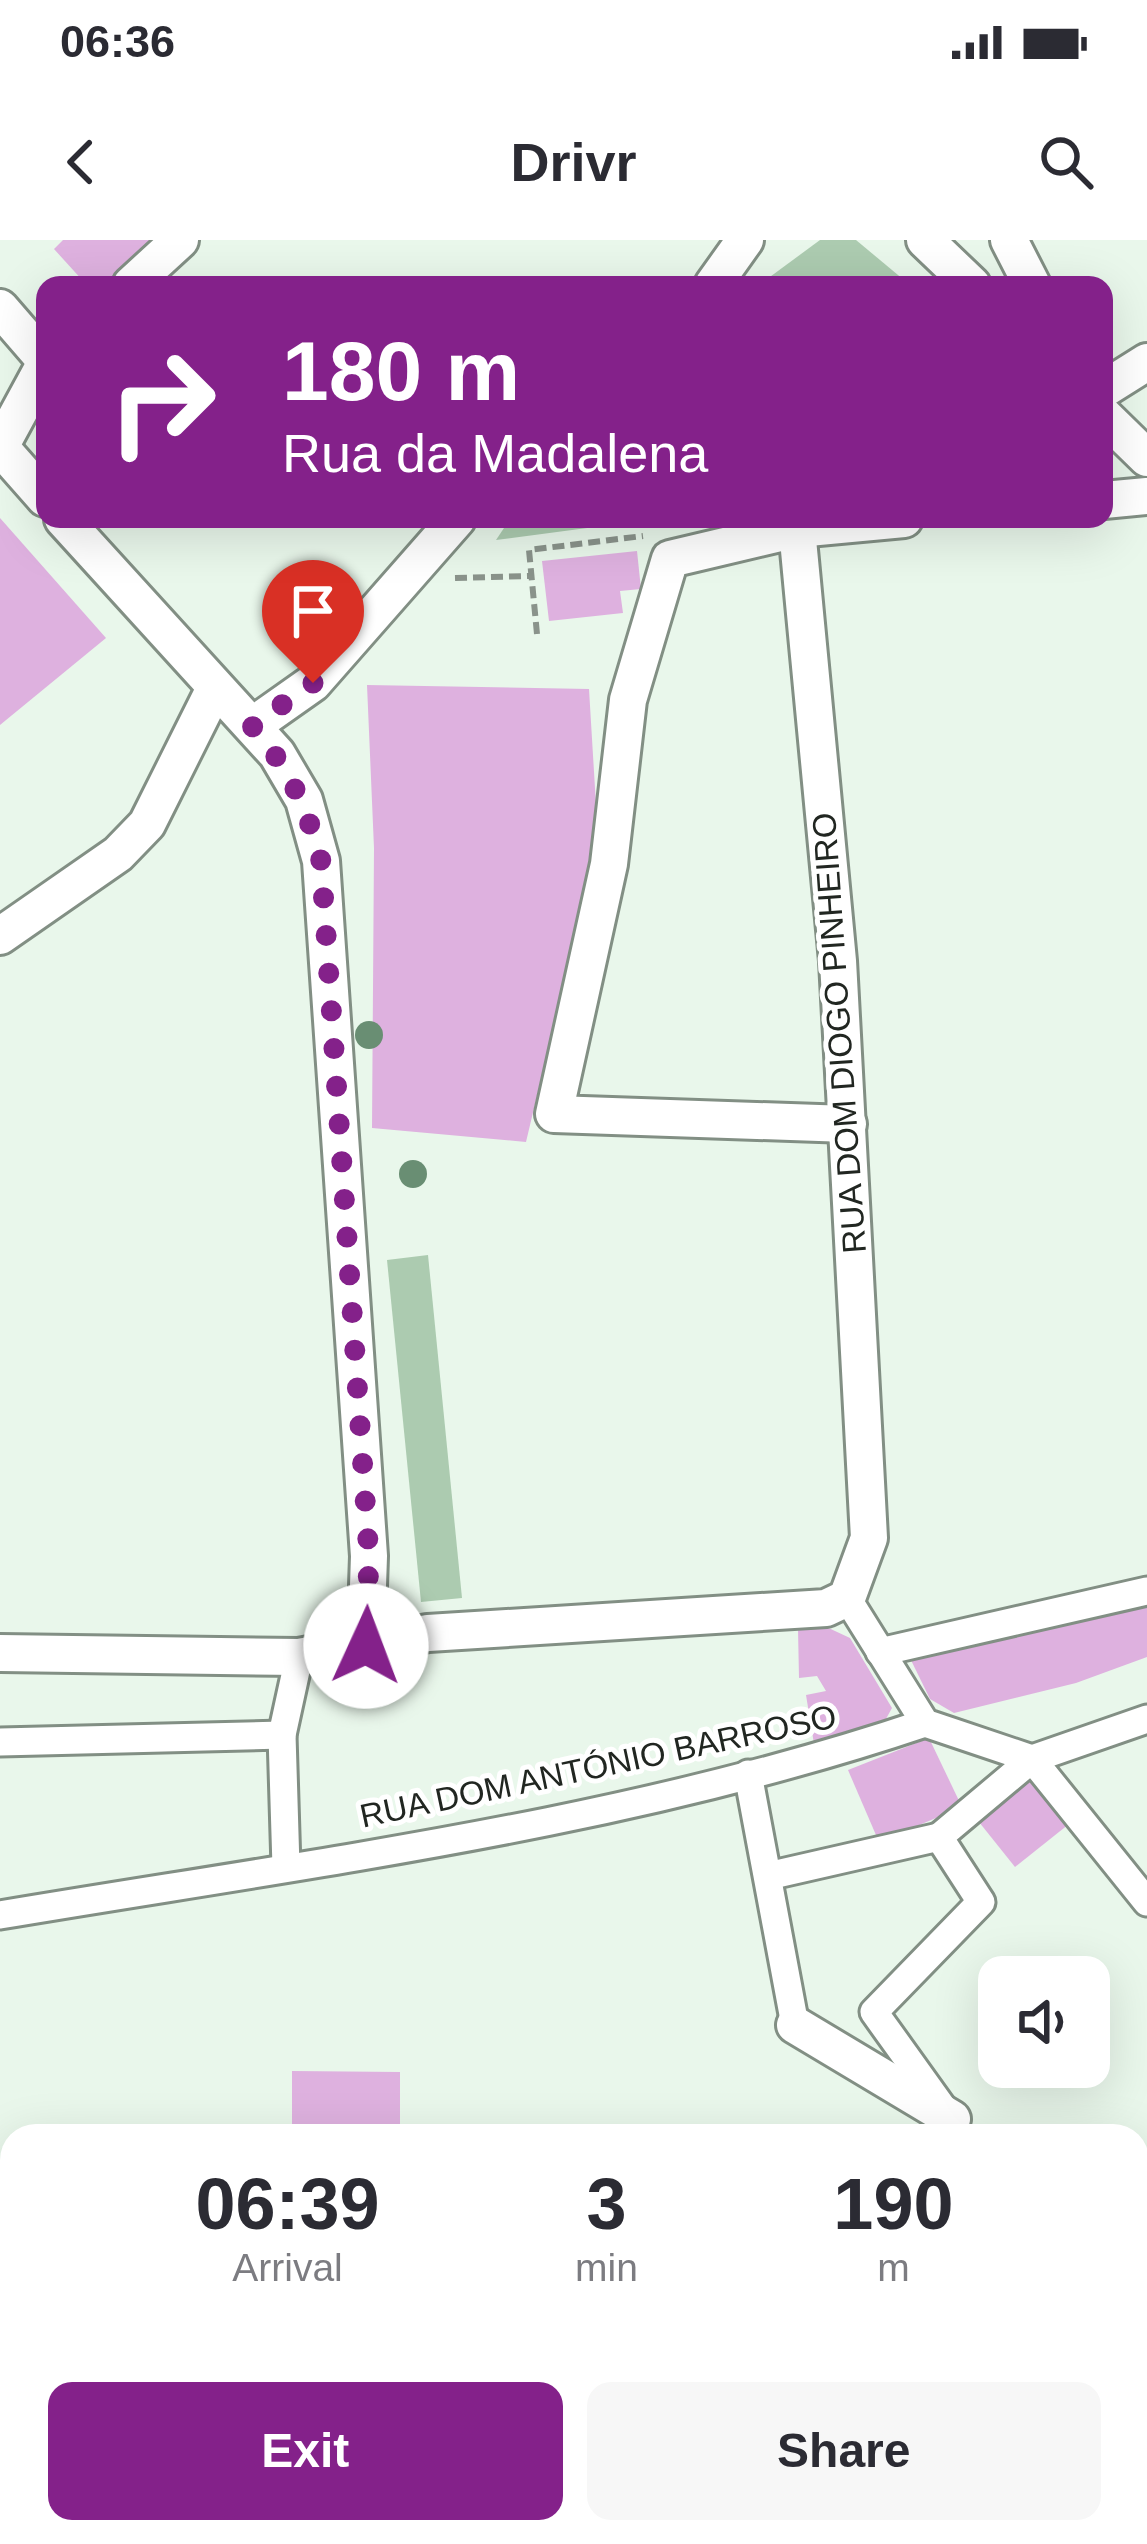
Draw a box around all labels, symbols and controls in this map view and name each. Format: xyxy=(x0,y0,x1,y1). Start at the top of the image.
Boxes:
text: 06:36 xyxy=(60,16,175,67)
icon: back xyxy=(48,129,114,195)
icon: search xyxy=(1033,129,1099,195)
text: Drivr xyxy=(510,132,637,192)
icon: right xyxy=(84,324,240,480)
text: 180 m xyxy=(282,324,520,418)
text: Rua da Madalena xyxy=(282,423,708,483)
pin xyxy=(262,560,364,683)
icon: arrive xyxy=(280,578,346,644)
street label: RUA DOM DIOGO PINHEIRO xyxy=(805,811,873,1255)
position arrow xyxy=(303,1583,429,1709)
street label: RUA DOM ANTÓNIO BARROSO xyxy=(357,1697,839,1835)
map controls xyxy=(978,1956,1110,2088)
button: sound xyxy=(978,1956,1110,2088)
text: 06:39 xyxy=(195,2164,380,2244)
text: 3 xyxy=(586,2164,627,2244)
text: 190 xyxy=(833,2164,954,2244)
text: Arrival xyxy=(232,2246,343,2289)
text: min xyxy=(575,2246,638,2289)
text: m xyxy=(877,2246,910,2289)
button: Exit xyxy=(48,2382,563,2520)
button: Share xyxy=(587,2382,1101,2520)

